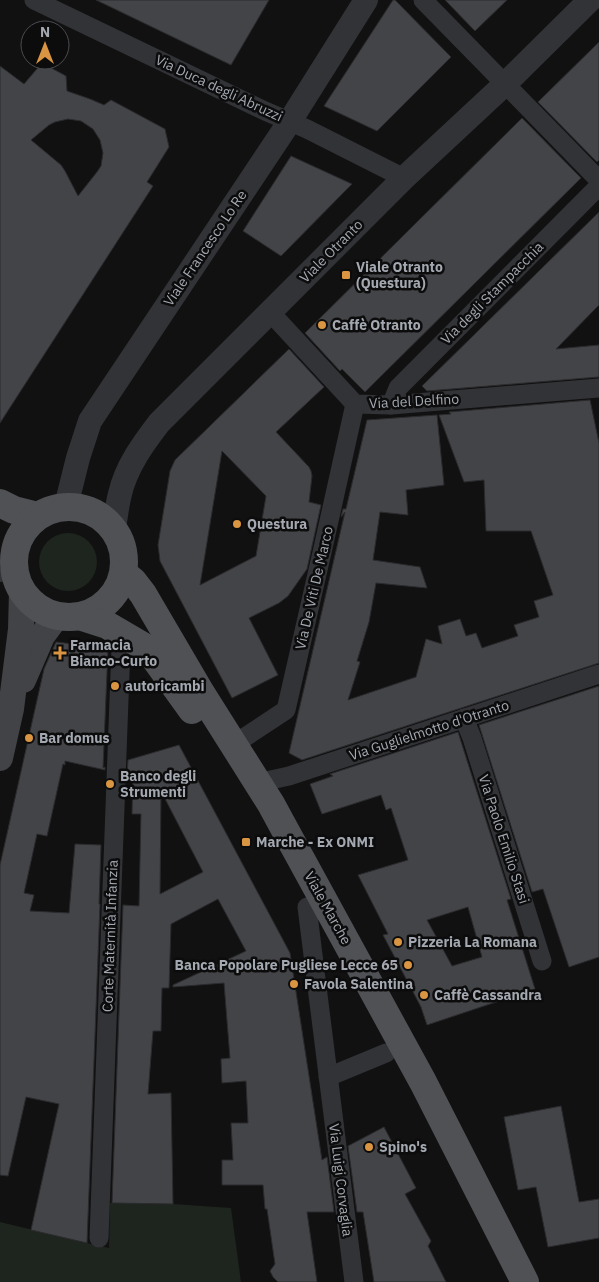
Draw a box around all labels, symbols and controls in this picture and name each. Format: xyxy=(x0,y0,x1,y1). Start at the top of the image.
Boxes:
north arrow xyxy=(20,20,70,70)
text: N xyxy=(40,23,50,41)
street label: Via Duca degli Abruzzi xyxy=(152,51,286,125)
street label: Viale Francesco Lo Re xyxy=(159,186,251,310)
street label: Viale Otranto xyxy=(296,215,367,286)
street label: Via degli Stampacchia xyxy=(437,238,547,348)
place label: Viale Otranto (Questura) xyxy=(356,258,443,292)
marker: Viale Otranto (Questura) xyxy=(340,269,352,281)
place label: Caffè Otranto xyxy=(332,316,421,334)
marker: Caffè Otranto xyxy=(316,319,328,331)
street label: Via del Delfino xyxy=(368,390,460,412)
place label: Questura xyxy=(247,515,307,533)
marker: Questura xyxy=(231,518,243,530)
street label: Via De Viti De Marco xyxy=(291,524,337,651)
place label: Farmacia Bianco-Curto xyxy=(70,636,157,670)
marker: Farmacia Bianco-Curto xyxy=(54,647,66,659)
place label: autoricambi xyxy=(125,677,204,695)
marker: autoricambi xyxy=(109,680,121,692)
street label: Via Guglielmotto d'Otranto xyxy=(347,696,511,764)
place label: Bar domus xyxy=(39,729,110,747)
marker: Bar domus xyxy=(23,732,35,744)
place label: Banco degli Strumenti xyxy=(120,767,196,801)
street label: Via Paolo Emilio Stasi xyxy=(475,772,533,906)
marker: Banco degli Strumenti xyxy=(104,778,116,790)
place label: Marche - Ex ONMI xyxy=(256,833,374,851)
marker: Marche - Ex ONMI xyxy=(240,836,252,848)
street label: Corte Maternità Infanzia xyxy=(98,859,122,1012)
street label: Viale Marche xyxy=(301,868,356,948)
place label: Pizzeria La Romana xyxy=(408,933,537,951)
marker: Pizzeria La Romana xyxy=(392,936,404,948)
place label: Banca Popolare Pugliese Lecce 65 xyxy=(175,956,398,974)
marker: Banca Popolare Pugliese Lecce 65 xyxy=(402,959,414,971)
place label: Favola Salentina xyxy=(304,975,413,993)
marker: Favola Salentina xyxy=(288,978,300,990)
place label: Caffè Cassandra xyxy=(434,986,542,1004)
marker: Caffè Cassandra xyxy=(418,989,430,1001)
street label: Via Luigi Corvaglia xyxy=(325,1123,357,1238)
place label: Spino's xyxy=(379,1138,427,1156)
marker: Spino's xyxy=(363,1141,375,1153)

